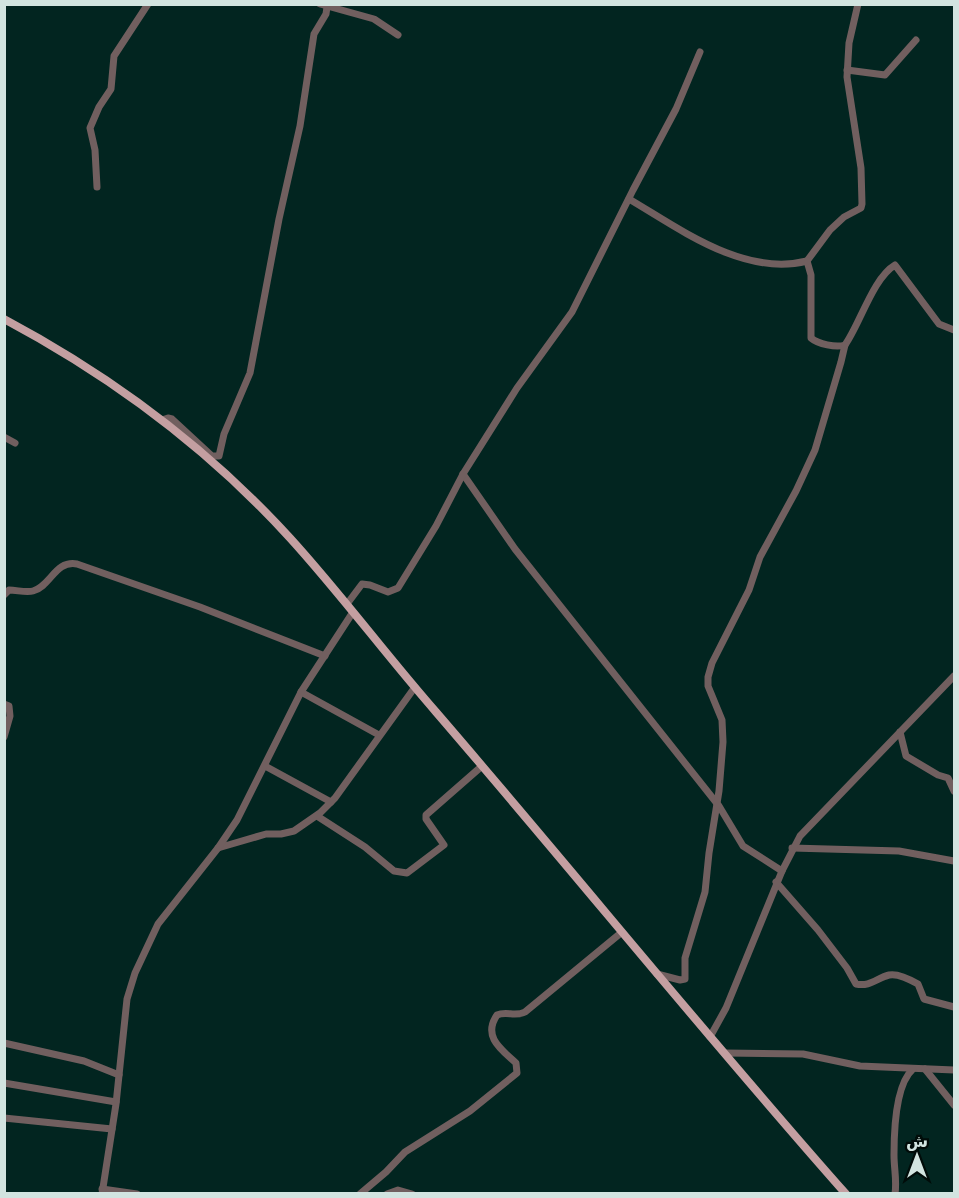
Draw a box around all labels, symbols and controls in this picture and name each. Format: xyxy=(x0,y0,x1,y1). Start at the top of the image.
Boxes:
north arrow xyxy=(887,1126,947,1186)
text: ش xyxy=(906,1132,928,1151)

